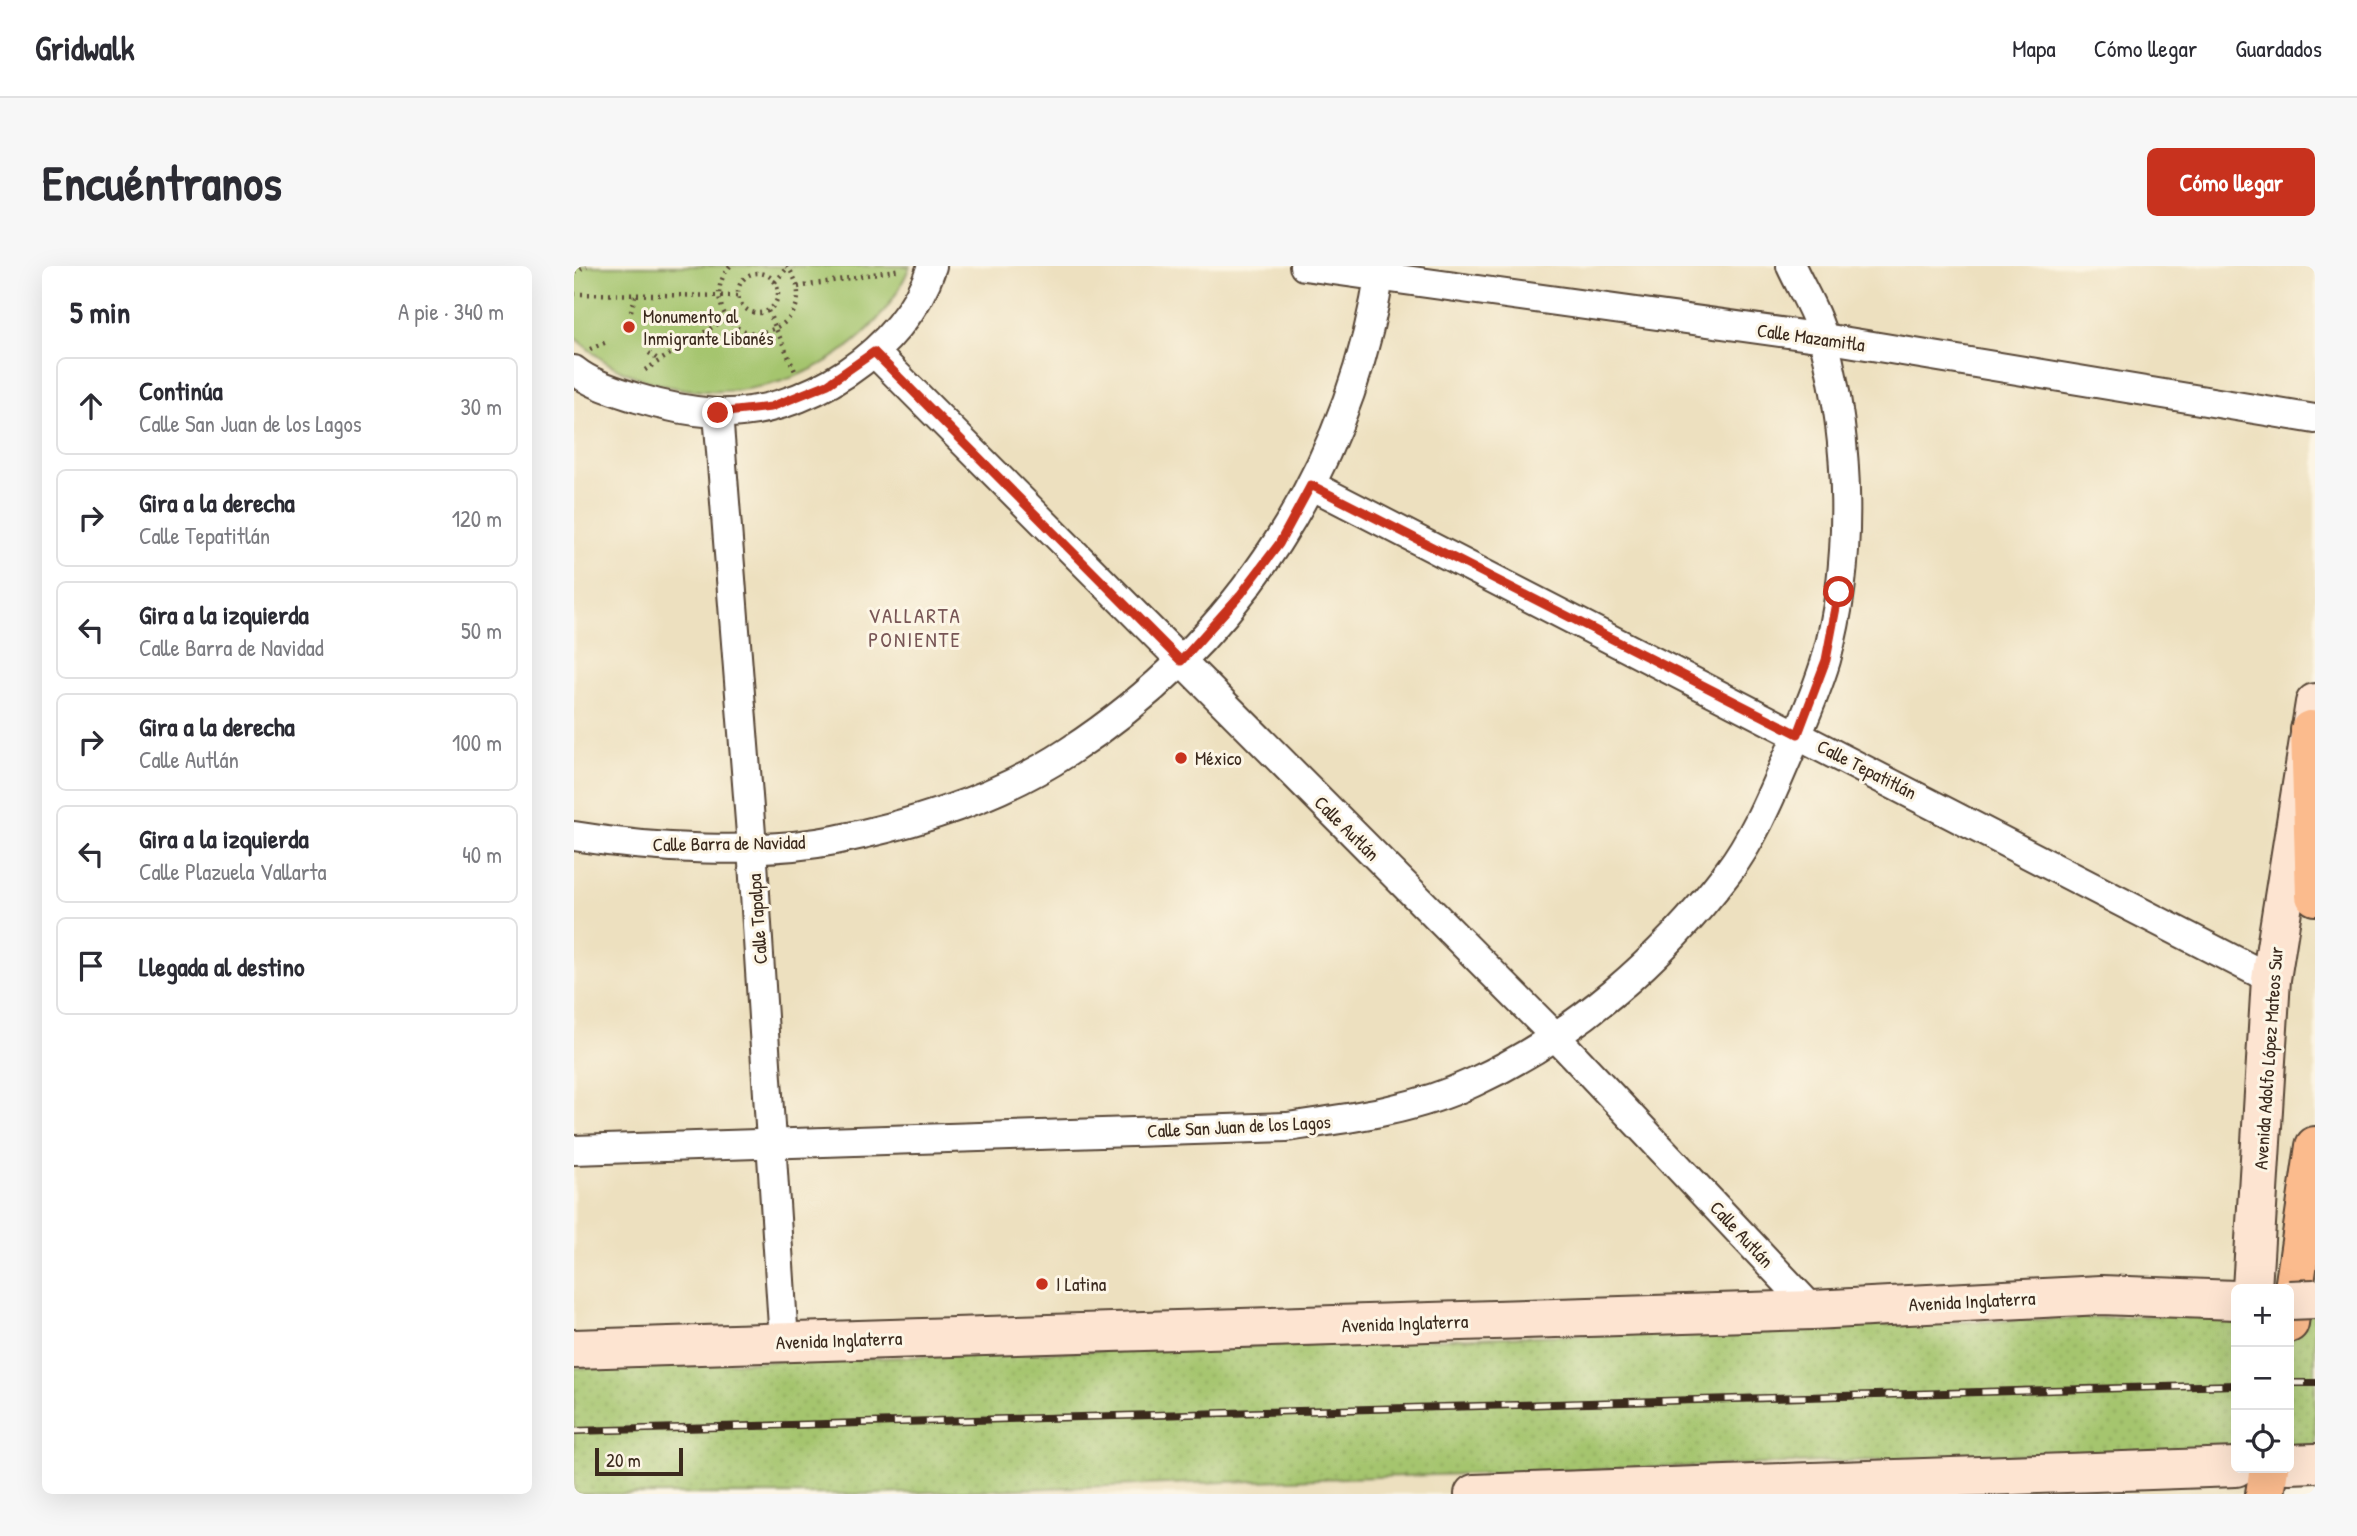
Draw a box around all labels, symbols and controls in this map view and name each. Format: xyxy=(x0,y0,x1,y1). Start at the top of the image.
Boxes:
text: Gridwalk xyxy=(35,26,135,70)
text: Mapa xyxy=(2012,32,2056,64)
text: Cómo llegar xyxy=(2094,32,2197,64)
text: Guardados xyxy=(2235,32,2322,64)
button: Cómo llegar xyxy=(2147,148,2315,216)
text: Encuéntranos xyxy=(42,149,282,215)
text: 5 min xyxy=(70,292,130,332)
text: A pie · 340 m xyxy=(398,296,504,327)
place label: Monumento al Inmigrante Libanés xyxy=(643,303,774,351)
street label: Calle Mazamitla xyxy=(1755,317,1867,358)
marker: Monumento al Inmigrante Libanés xyxy=(621,319,637,335)
text: Continúa xyxy=(139,373,223,408)
icon: ahead xyxy=(72,387,110,425)
text: 30 m xyxy=(460,391,502,422)
route end xyxy=(702,397,733,428)
text: Calle San Juan de los Lagos xyxy=(139,408,362,439)
text: Gira a la derecha xyxy=(139,485,295,520)
icon: right xyxy=(72,499,110,537)
text: 120 m xyxy=(452,503,502,534)
text: Calle Tepatitlán xyxy=(139,520,270,551)
route start xyxy=(1823,576,1854,607)
text: Gira a la izquierda xyxy=(139,597,309,632)
district label: VALLARTA PONIENTE xyxy=(868,601,962,654)
icon: left xyxy=(72,611,110,649)
text: 50 m xyxy=(461,615,502,646)
text: Calle Barra de Navidad xyxy=(139,632,324,663)
text: Gira a la derecha xyxy=(139,709,295,744)
icon: right xyxy=(72,723,110,761)
text: 100 m xyxy=(452,727,502,758)
street label: Calle Tepatitlán xyxy=(1813,733,1921,805)
text: Calle Autlán xyxy=(139,744,239,775)
place label: México xyxy=(1195,745,1242,771)
marker: México xyxy=(1173,750,1189,766)
street label: Calle Autlán xyxy=(1309,790,1385,866)
text: Gira a la izquierda xyxy=(139,821,309,856)
street label: Calle Barra de Navidad xyxy=(653,829,806,857)
icon: left xyxy=(72,835,110,873)
text: 40 m xyxy=(462,839,502,870)
text: Calle Plazuela Vallarta xyxy=(139,856,326,887)
street label: Calle Tapalpa xyxy=(741,872,773,965)
street label: Avenida Adolfo López Mateos Sur xyxy=(2247,945,2289,1170)
icon: arrive xyxy=(72,947,110,985)
text: Llegada al destino xyxy=(139,949,305,984)
street label: Calle San Juan de los Lagos xyxy=(1147,1108,1331,1144)
street label: Calle Autlán xyxy=(1704,1195,1780,1273)
place label: I Latina xyxy=(1056,1271,1107,1297)
marker: I Latina xyxy=(1034,1276,1050,1292)
map controls xyxy=(2231,1284,2294,1473)
button: + xyxy=(2231,1284,2294,1347)
street label: Avenida Inglaterra xyxy=(1908,1285,2036,1317)
street label: Avenida Inglaterra xyxy=(1341,1308,1469,1338)
street label: Avenida Inglaterra xyxy=(775,1325,903,1355)
button: − xyxy=(2231,1347,2294,1410)
button: locate xyxy=(2231,1410,2294,1473)
scale bar xyxy=(595,1445,682,1477)
text: 20 m xyxy=(606,1447,641,1473)

